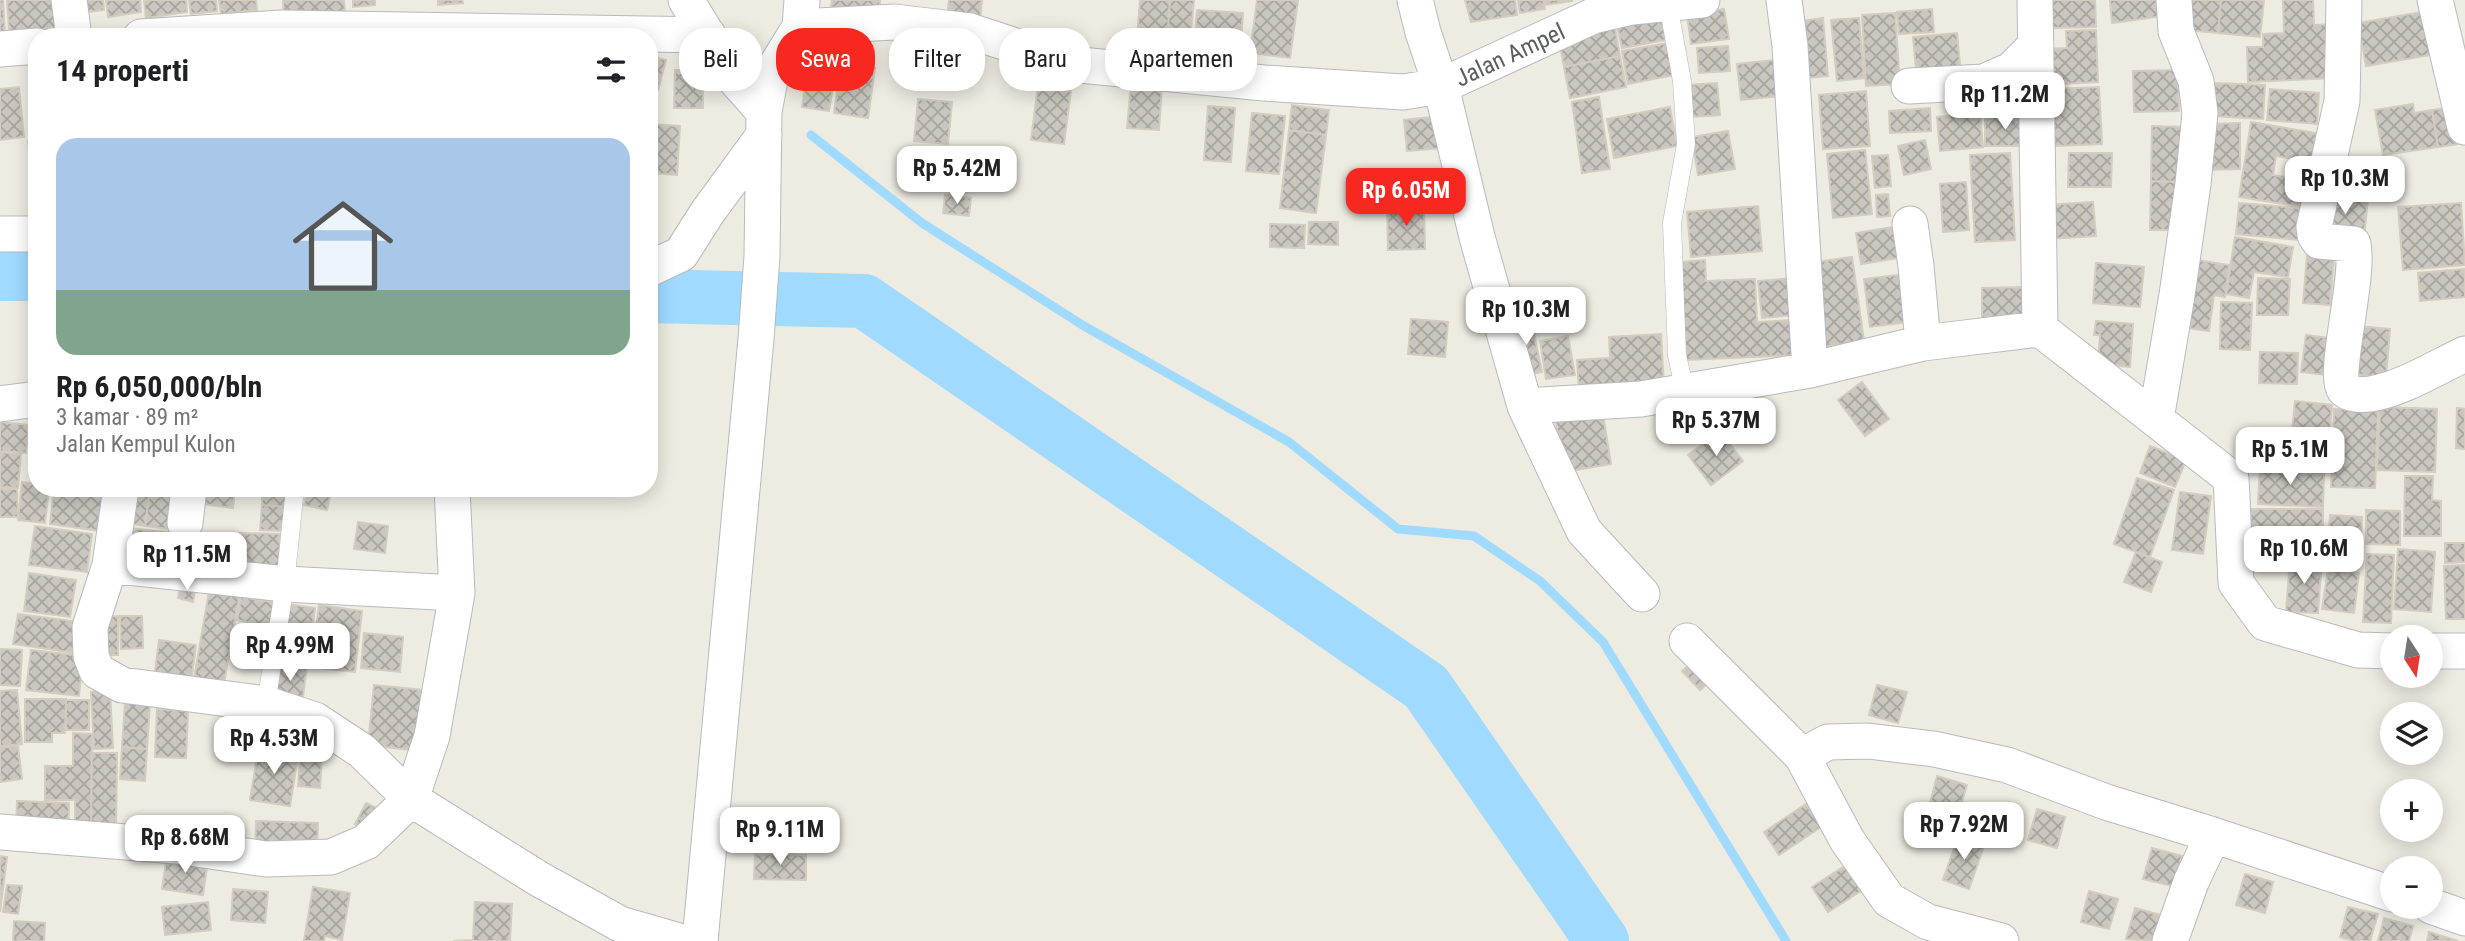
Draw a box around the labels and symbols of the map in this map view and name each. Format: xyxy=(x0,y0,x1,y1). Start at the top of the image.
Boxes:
street label: Jalan Ampel xyxy=(1451,17,1569,93)
pin: Rp 11.2M xyxy=(1933,72,2077,132)
pin: Rp 5.42M xyxy=(885,146,1029,206)
pin: Rp 10.3M xyxy=(2273,156,2417,216)
pin: Rp 6.05M xyxy=(1334,168,1478,228)
pin: Rp 10.3M xyxy=(1454,288,1598,347)
pin: Rp 5.37M xyxy=(1644,398,1788,458)
pin: Rp 5.1M xyxy=(2225,428,2355,487)
pin: Rp 10.6M xyxy=(2232,526,2376,586)
pin: Rp 11.5M xyxy=(115,532,259,592)
pin: Rp 4.99M xyxy=(218,624,362,683)
north arrow xyxy=(2380,625,2443,688)
pin: Rp 4.53M xyxy=(202,716,346,776)
pin: Rp 7.92M xyxy=(1892,802,2036,862)
pin: Rp 9.11M xyxy=(708,808,852,867)
pin: Rp 8.68M xyxy=(113,816,257,875)

